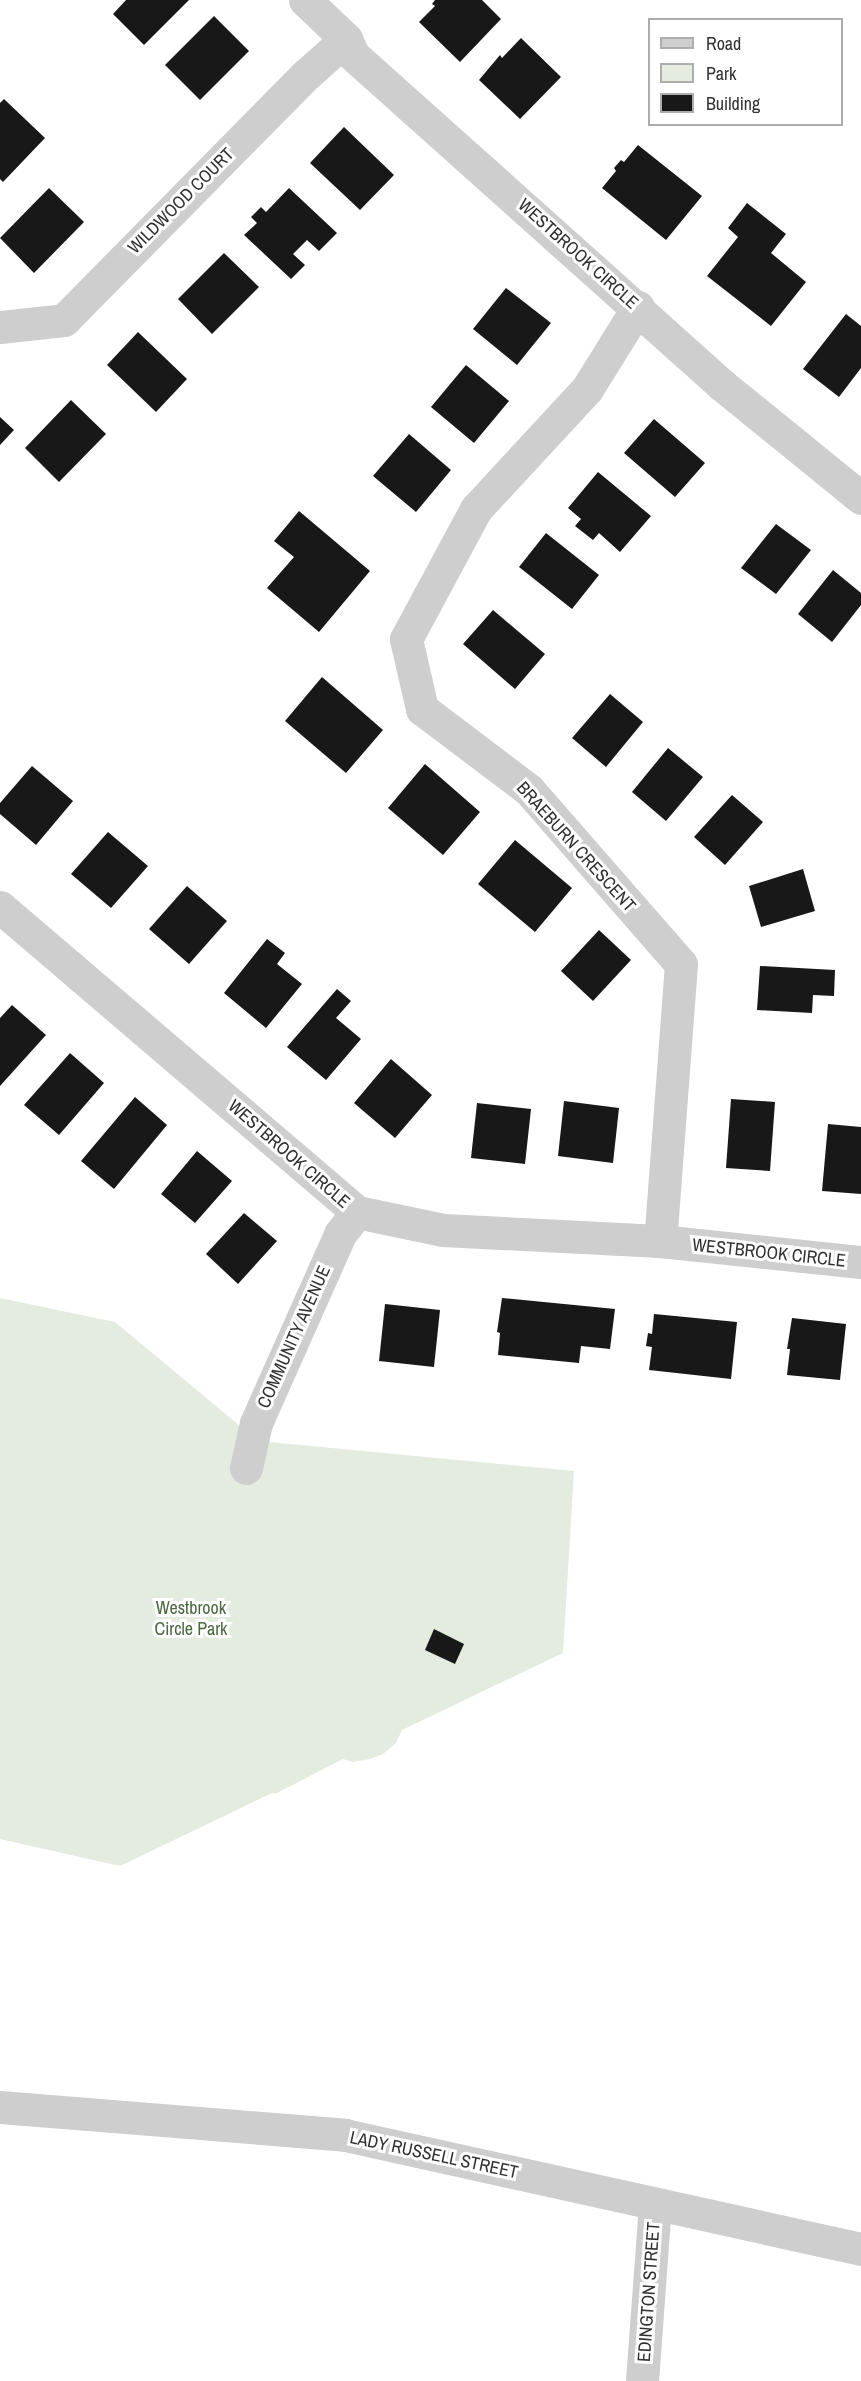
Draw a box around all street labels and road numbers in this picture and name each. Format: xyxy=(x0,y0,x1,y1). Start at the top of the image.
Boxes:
street label: WILDWOOD COURT xyxy=(124,144,238,258)
street label: WESTBROOK CIRCLE xyxy=(513,194,643,314)
street label: BRAEBURN CRESCENT xyxy=(512,778,640,916)
street label: WESTBROOK CIRCLE xyxy=(224,1095,354,1213)
street label: WESTBROOK CIRCLE xyxy=(691,1234,847,1272)
street label: COMMUNITY AVENUE xyxy=(253,1262,335,1412)
street label: LADY RUSSELL STREET xyxy=(348,2127,520,2183)
street label: EDINGTON STREET xyxy=(633,2221,665,2363)

